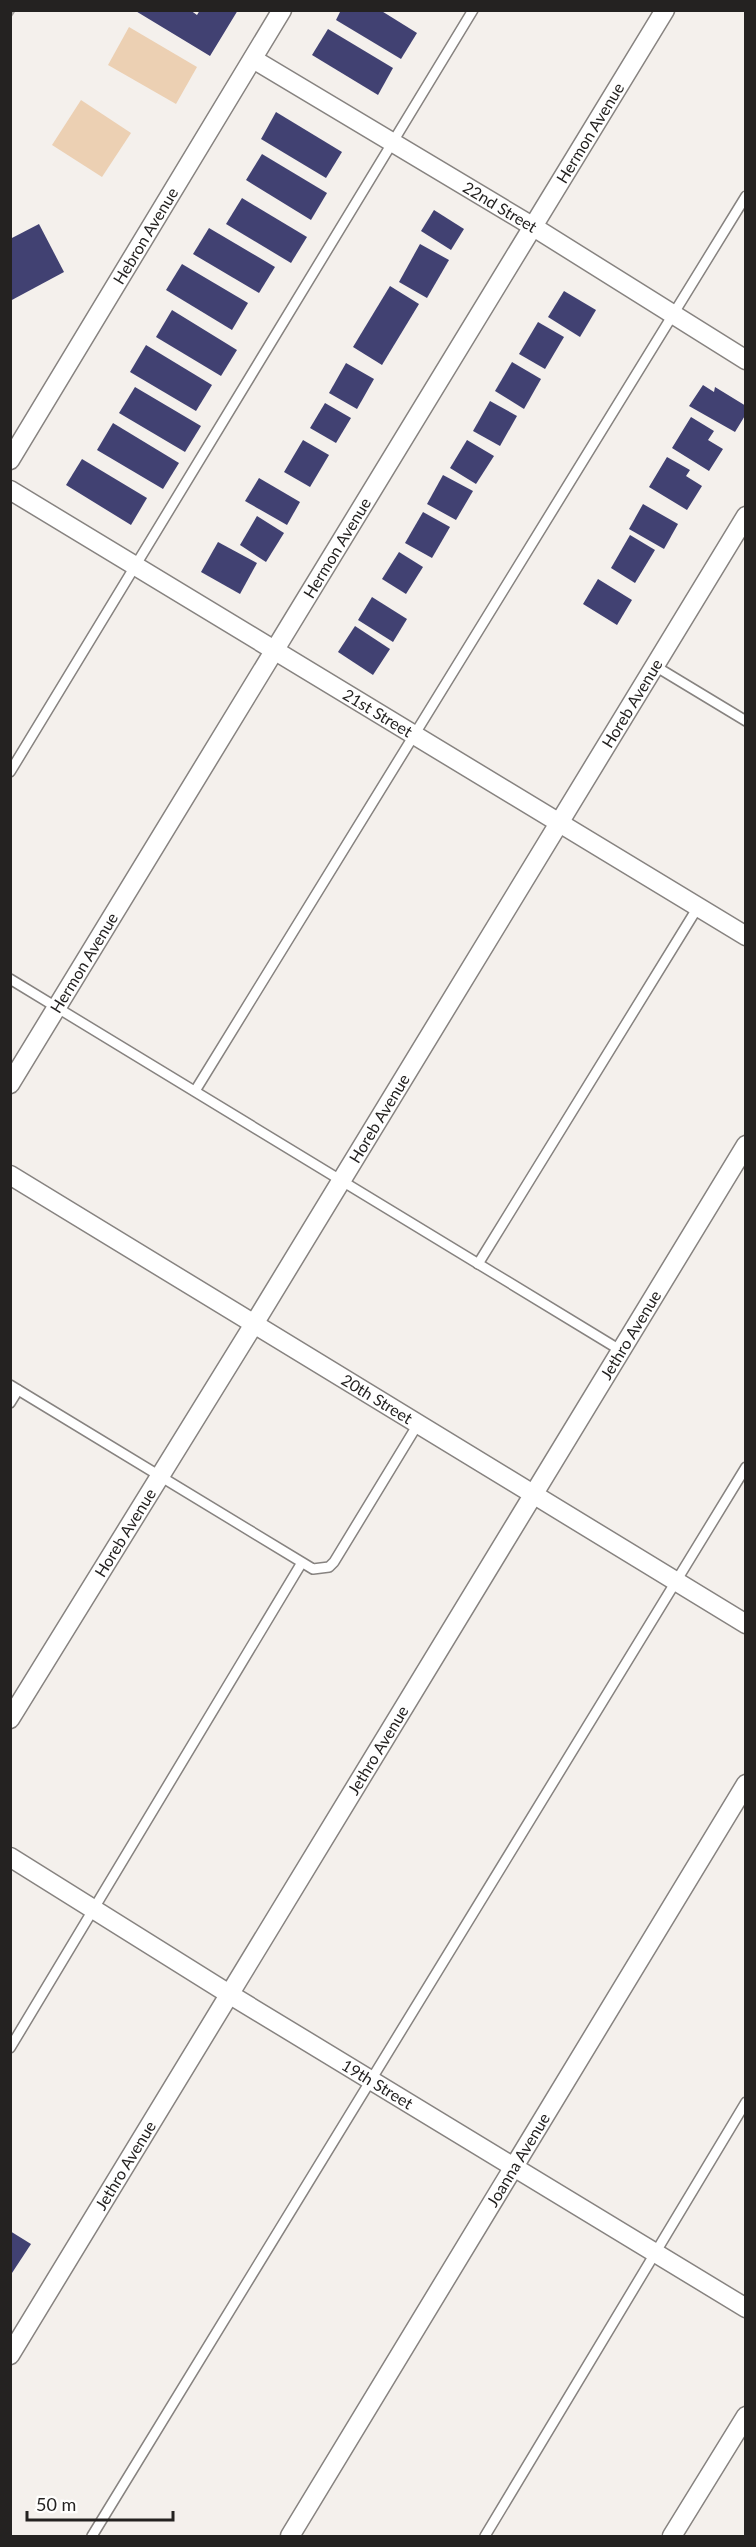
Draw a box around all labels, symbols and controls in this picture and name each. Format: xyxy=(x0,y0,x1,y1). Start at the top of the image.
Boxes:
street label: Hermon Avenue xyxy=(552,79,627,186)
street label: 22nd Street xyxy=(460,177,541,236)
street label: Hebron Avenue xyxy=(109,184,182,287)
street label: Hermon Avenue xyxy=(299,494,374,601)
street label: Horeb Avenue xyxy=(597,655,666,751)
street label: 21st Street xyxy=(340,684,416,741)
street label: Hermon Avenue xyxy=(46,909,121,1016)
street label: Horeb Avenue xyxy=(345,1070,413,1166)
street label: Jethro Avenue xyxy=(596,1287,664,1383)
street label: 20th Street xyxy=(338,1370,416,1427)
street label: Horeb Avenue xyxy=(90,1485,159,1580)
street label: Jethro Avenue xyxy=(343,1702,412,1798)
street label: 19th Street xyxy=(339,2055,417,2113)
street label: Joanna Avenue xyxy=(482,2109,553,2210)
street label: Jethro Avenue xyxy=(91,2117,159,2213)
scale bar xyxy=(27,2484,172,2522)
text: 50 m xyxy=(36,2493,76,2515)

